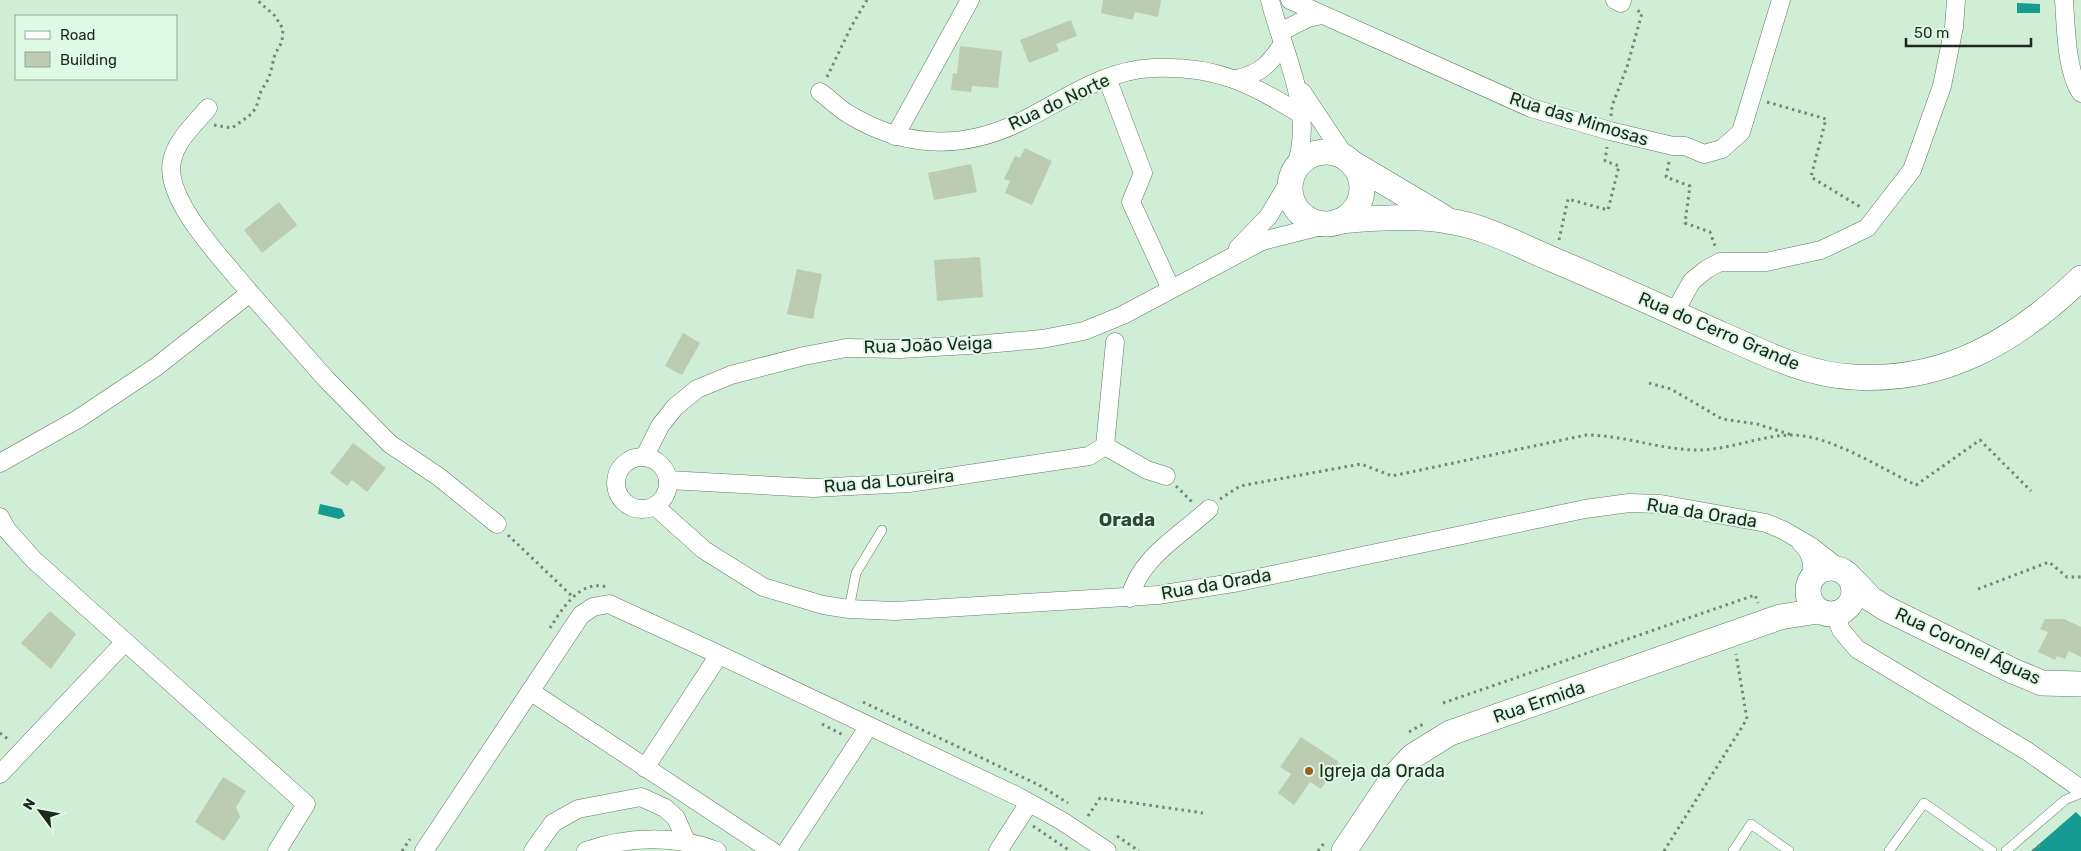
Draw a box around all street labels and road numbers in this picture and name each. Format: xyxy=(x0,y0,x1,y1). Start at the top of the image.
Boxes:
street label: Rua do Norte xyxy=(1005,69,1113,135)
street label: Rua das Mimosas xyxy=(1507,87,1651,151)
street label: Rua do Cerro Grande xyxy=(1635,287,1803,375)
street label: Rua João Veiga xyxy=(863,332,993,358)
street label: Rua da Loureira xyxy=(823,464,955,498)
street label: Rua da Orada xyxy=(1645,493,1759,533)
street label: Rua da Orada xyxy=(1159,563,1273,605)
street label: Rua Coronel Águas xyxy=(1892,603,2044,689)
street label: Rua Ermida xyxy=(1490,676,1588,728)

